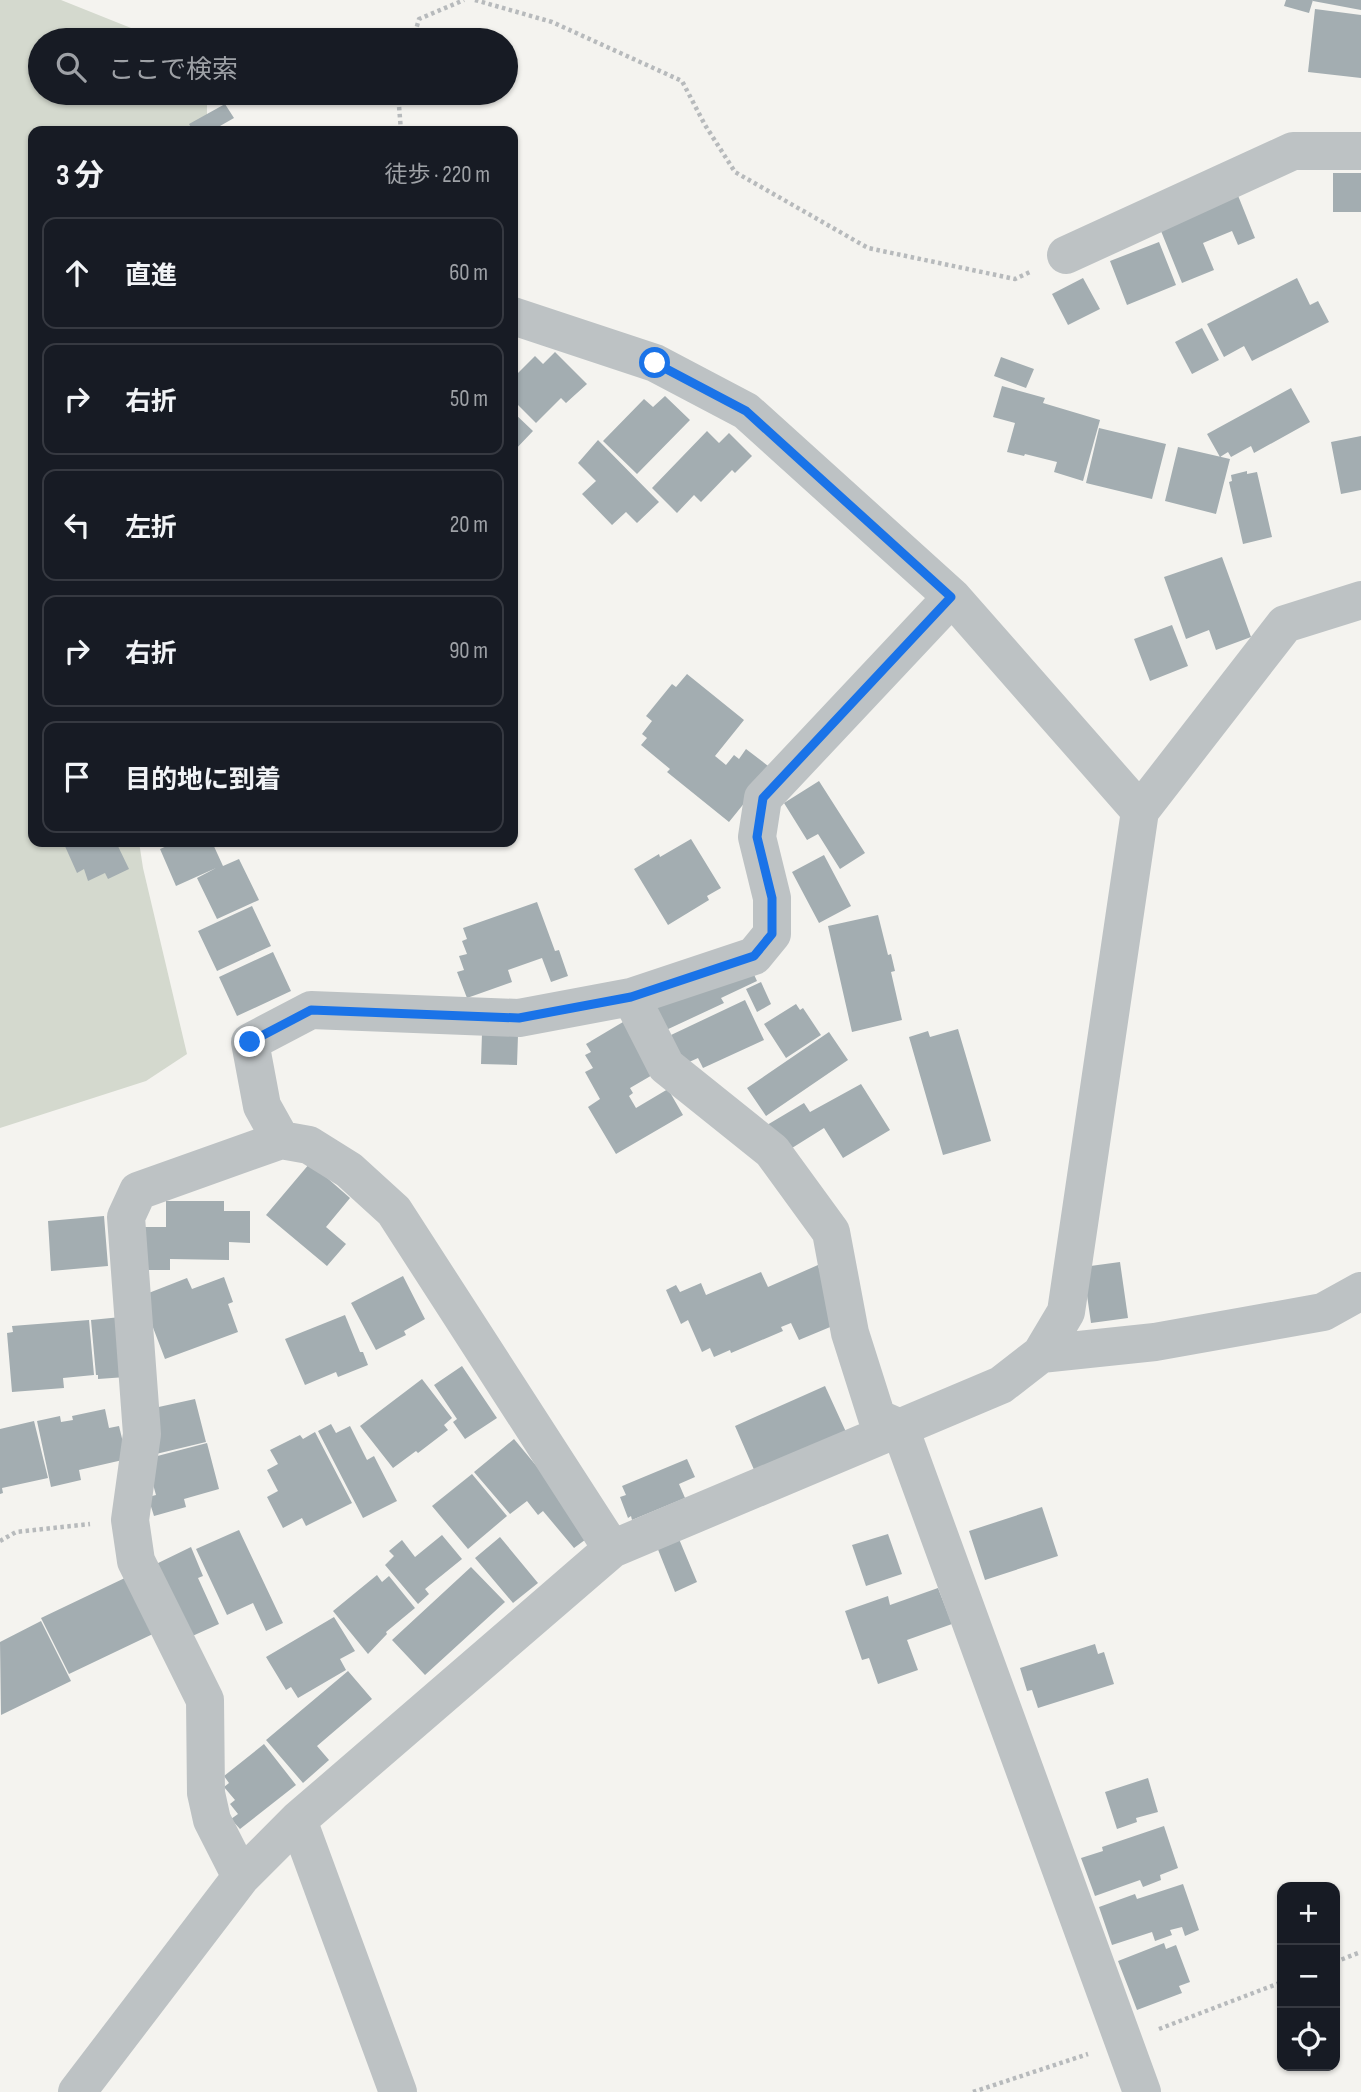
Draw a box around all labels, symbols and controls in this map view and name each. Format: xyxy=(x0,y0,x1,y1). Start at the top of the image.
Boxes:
search box xyxy=(28,28,518,105)
icon: search xyxy=(52,48,90,86)
text: ここで検索 xyxy=(108,55,238,86)
text: 3 分 xyxy=(56,158,104,194)
text: 徒歩 · 220 m xyxy=(384,161,490,189)
icon: ahead xyxy=(58,254,96,292)
text: 60 m xyxy=(449,259,488,287)
text: 直進 xyxy=(125,261,177,292)
route start xyxy=(639,347,670,378)
icon: right xyxy=(58,380,96,418)
text: 50 m xyxy=(450,385,488,413)
text: 右折 xyxy=(125,387,177,418)
icon: left xyxy=(58,506,96,544)
text: 20 m xyxy=(450,511,488,539)
text: 左折 xyxy=(125,513,177,544)
icon: right xyxy=(58,632,96,670)
text: 90 m xyxy=(449,637,488,665)
text: 右折 xyxy=(125,639,177,670)
icon: arrive xyxy=(58,758,96,796)
text: 目的地に到着 xyxy=(125,765,281,796)
route end xyxy=(234,1026,265,1057)
map controls xyxy=(1277,1882,1340,2071)
button: + xyxy=(1277,1882,1340,1945)
button: − xyxy=(1277,1945,1340,2008)
button: locate xyxy=(1277,2008,1340,2071)

